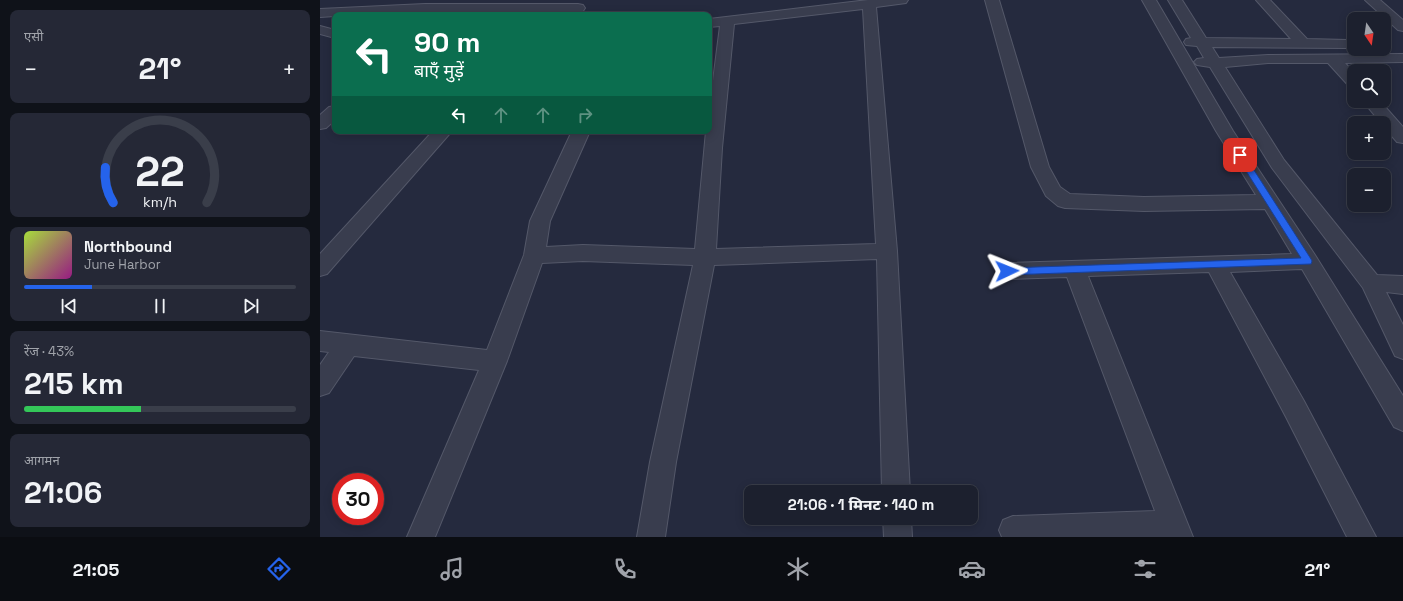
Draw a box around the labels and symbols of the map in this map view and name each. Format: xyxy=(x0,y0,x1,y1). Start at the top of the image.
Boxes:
north arrow xyxy=(1347,12,1391,56)
pin xyxy=(1223,138,1257,172)
position arrow xyxy=(986,250,1028,292)
speed limit sign: 30 xyxy=(332,473,384,525)

